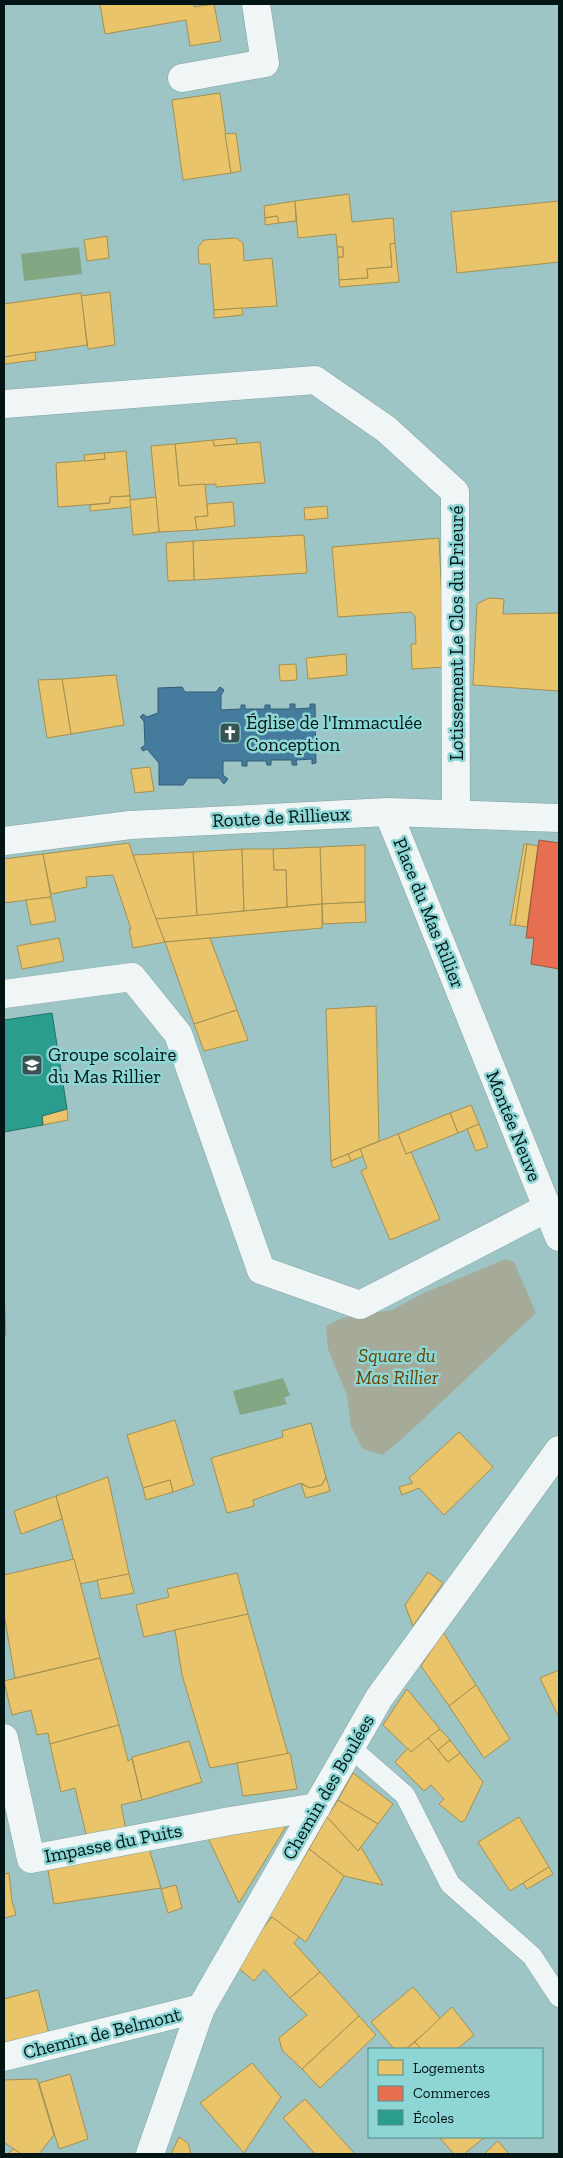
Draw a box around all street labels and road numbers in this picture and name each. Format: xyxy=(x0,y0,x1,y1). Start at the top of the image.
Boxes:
street label: Lotissement Le Clos du Prieuré xyxy=(445,505,468,761)
street label: Route de Rillieux xyxy=(212,802,351,832)
street label: Place du Mas Rillier xyxy=(388,834,470,992)
street label: Montée Neuve xyxy=(481,1067,547,1185)
street label: Chemin des Boulées xyxy=(277,1710,379,1864)
street label: Impasse du Puits xyxy=(42,1818,184,1868)
street label: Chemin de Belmont xyxy=(21,2002,183,2064)

